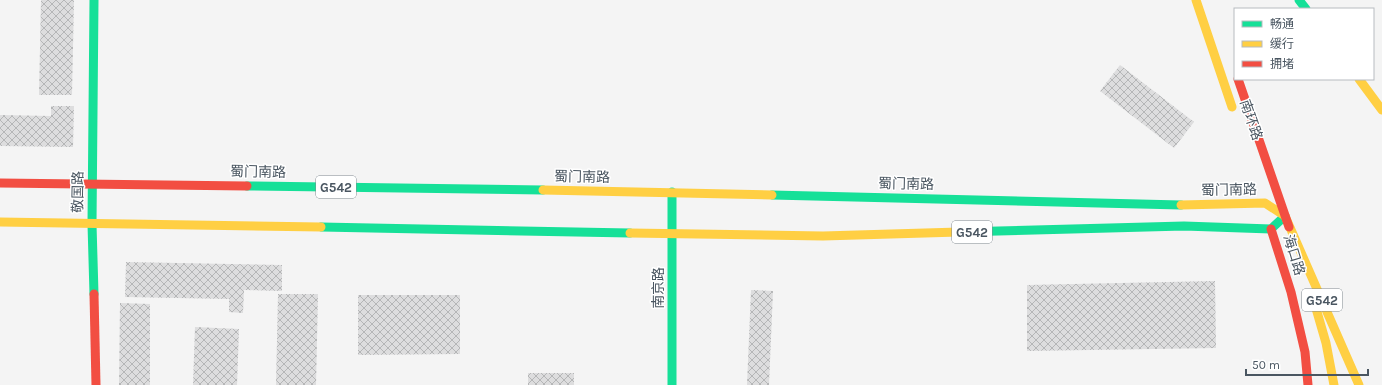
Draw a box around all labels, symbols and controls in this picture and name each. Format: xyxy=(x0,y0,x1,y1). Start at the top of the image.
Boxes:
legend xyxy=(1234,8,1374,80)
text: 畅通 xyxy=(1270,17,1294,31)
text: 缓行 xyxy=(1270,37,1294,51)
text: 拥堵 xyxy=(1270,57,1294,71)
street label: 南环路 xyxy=(1236,97,1266,143)
street label: 蜀门南路 xyxy=(230,163,286,181)
street label: 蜀门南路 xyxy=(554,168,610,186)
street label: 敬国路 xyxy=(69,171,87,213)
street label: 蜀门南路 xyxy=(878,175,934,193)
road number: G542 xyxy=(316,176,356,198)
street label: 蜀门南路 xyxy=(1201,181,1257,199)
road number: G542 xyxy=(952,221,992,243)
street label: 海口路 xyxy=(1280,232,1308,278)
street label: 南京路 xyxy=(650,267,667,309)
road number: G542 xyxy=(1302,289,1342,311)
scale bar xyxy=(1246,351,1368,377)
text: 50 m xyxy=(1252,358,1280,372)

